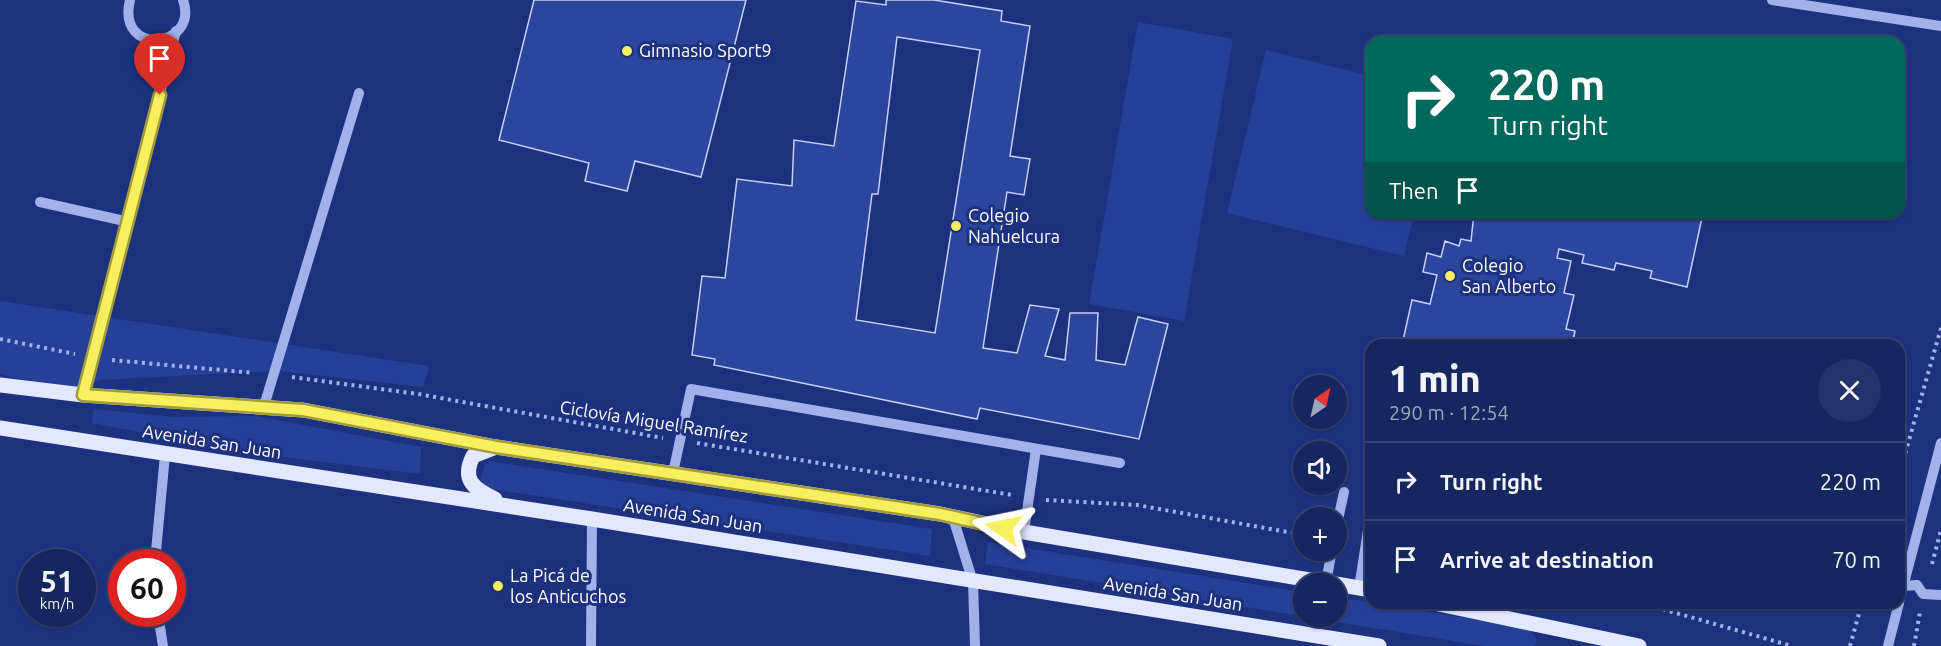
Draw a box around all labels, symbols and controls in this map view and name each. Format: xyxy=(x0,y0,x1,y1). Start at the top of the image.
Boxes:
pin xyxy=(134,33,185,95)
place label: Gimnasio Sport9 xyxy=(639,40,772,60)
icon: arrive xyxy=(143,42,176,75)
marker: Gimnasio Sport9 xyxy=(620,44,634,58)
icon: right xyxy=(1389,60,1467,138)
text: 220 m xyxy=(1488,61,1605,108)
text: Turn right xyxy=(1488,110,1608,140)
icon: arrive xyxy=(1451,174,1484,207)
text: Then xyxy=(1389,178,1439,203)
place label: Colegio Nahuelcura xyxy=(968,205,1060,246)
marker: Colegio Nahuelcura xyxy=(949,219,963,233)
place label: Colegio San Alberto xyxy=(1462,255,1556,296)
marker: Colegio San Alberto xyxy=(1443,269,1457,283)
text: 1 min xyxy=(1389,358,1481,399)
button: close xyxy=(1818,359,1881,422)
north arrow xyxy=(1293,375,1347,429)
map controls xyxy=(1293,375,1347,627)
street label: Ciclovía Miguel Ramírez xyxy=(559,396,750,446)
text: 290 m · 12:54 xyxy=(1389,401,1509,424)
street label: Avenida San Juan xyxy=(141,420,283,462)
button: sound xyxy=(1293,441,1347,495)
icon: right xyxy=(1389,465,1422,498)
text: Turn right xyxy=(1440,469,1542,494)
text: 220 m xyxy=(1820,469,1881,494)
street label: Avenida San Juan xyxy=(622,494,764,536)
position arrow xyxy=(971,496,1035,560)
button: + xyxy=(1293,507,1347,561)
icon: arrive xyxy=(1389,543,1422,576)
text: Arrive at destination xyxy=(1440,547,1654,572)
text: 70 m xyxy=(1832,547,1881,572)
speed limit sign: 60 xyxy=(108,549,186,627)
text: 51 xyxy=(40,564,74,598)
place label: La Picá de los Anticuchos xyxy=(510,565,626,606)
street label: Avenida San Juan xyxy=(1102,572,1244,614)
button: − xyxy=(1293,573,1347,627)
marker: La Picá de los Anticuchos xyxy=(491,579,505,593)
text: km/h xyxy=(40,595,74,612)

